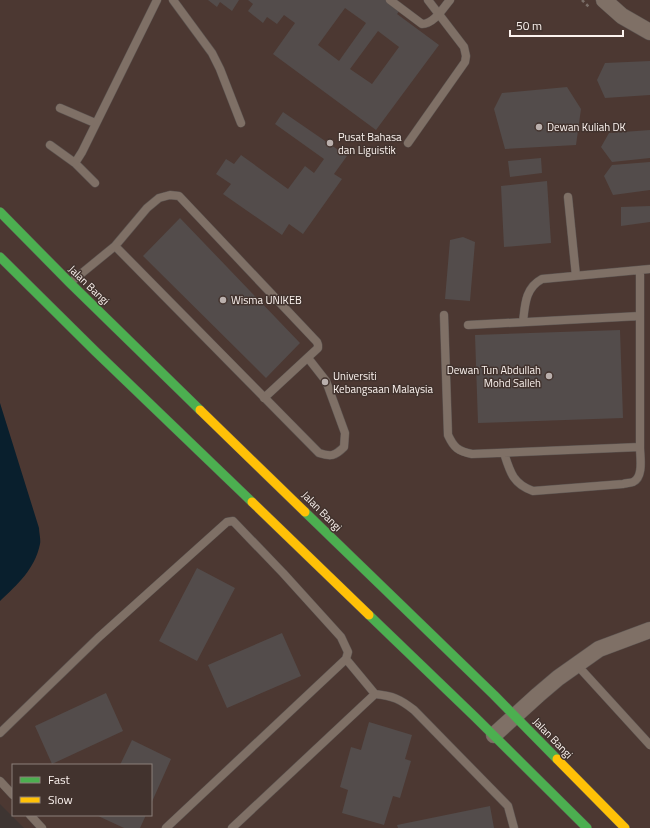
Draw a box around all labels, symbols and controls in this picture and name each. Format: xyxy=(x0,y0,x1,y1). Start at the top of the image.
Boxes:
scale bar xyxy=(510,12,623,38)
text: 50 m xyxy=(516,16,542,35)
place label: Dewan Kuliah DK xyxy=(547,119,627,135)
marker: Dewan Kuliah DK xyxy=(534,122,544,132)
place label: Pusat Bahasa dan Liguistik xyxy=(338,129,402,158)
marker: Pusat Bahasa dan Liguistik xyxy=(325,138,335,148)
street label: Jalan Bangi xyxy=(65,261,113,309)
place label: Wisma UNIKEB xyxy=(231,292,302,308)
marker: Wisma UNIKEB xyxy=(218,295,228,305)
place label: Dewan Tun Abdullah Mohd Salleh xyxy=(447,362,541,391)
place label: Universiti Kebangsaan Malaysia xyxy=(333,368,433,397)
marker: Dewan Tun Abdullah Mohd Salleh xyxy=(544,371,554,381)
marker: Universiti Kebangsaan Malaysia xyxy=(320,377,330,387)
street label: Jalan Bangi xyxy=(298,487,346,535)
street label: Jalan Bangi xyxy=(529,714,577,762)
legend xyxy=(12,764,152,816)
text: Fast xyxy=(48,770,71,789)
text: Slow xyxy=(48,790,73,809)

